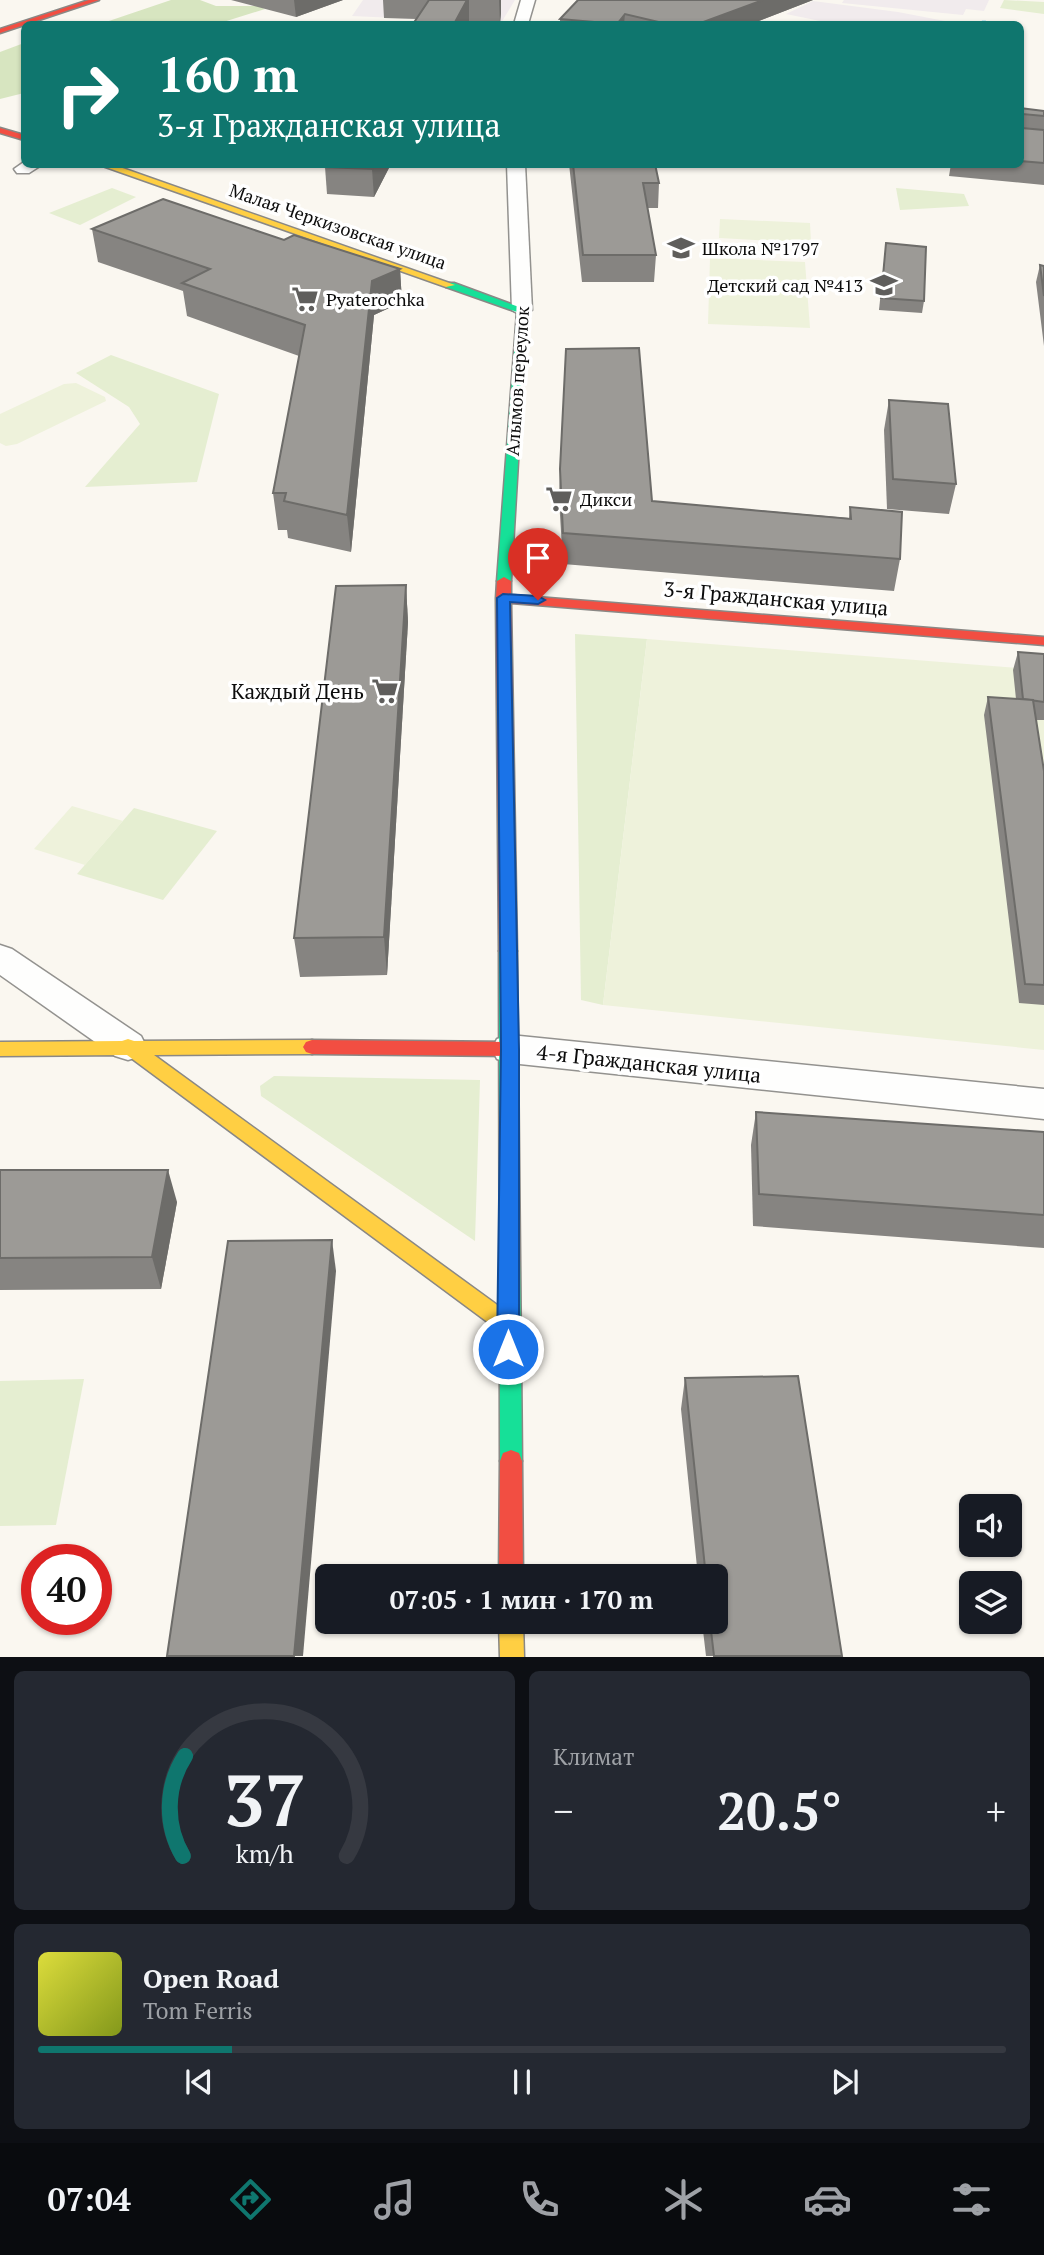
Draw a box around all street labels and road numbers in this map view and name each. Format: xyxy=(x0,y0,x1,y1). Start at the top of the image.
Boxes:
street label: Малая Черкизовская улица xyxy=(226,178,450,274)
street label: Алымов переулок xyxy=(500,305,534,456)
street label: 3-я Гражданская улица xyxy=(662,574,890,622)
street label: 4-я Гражданская улица xyxy=(535,1037,763,1089)

